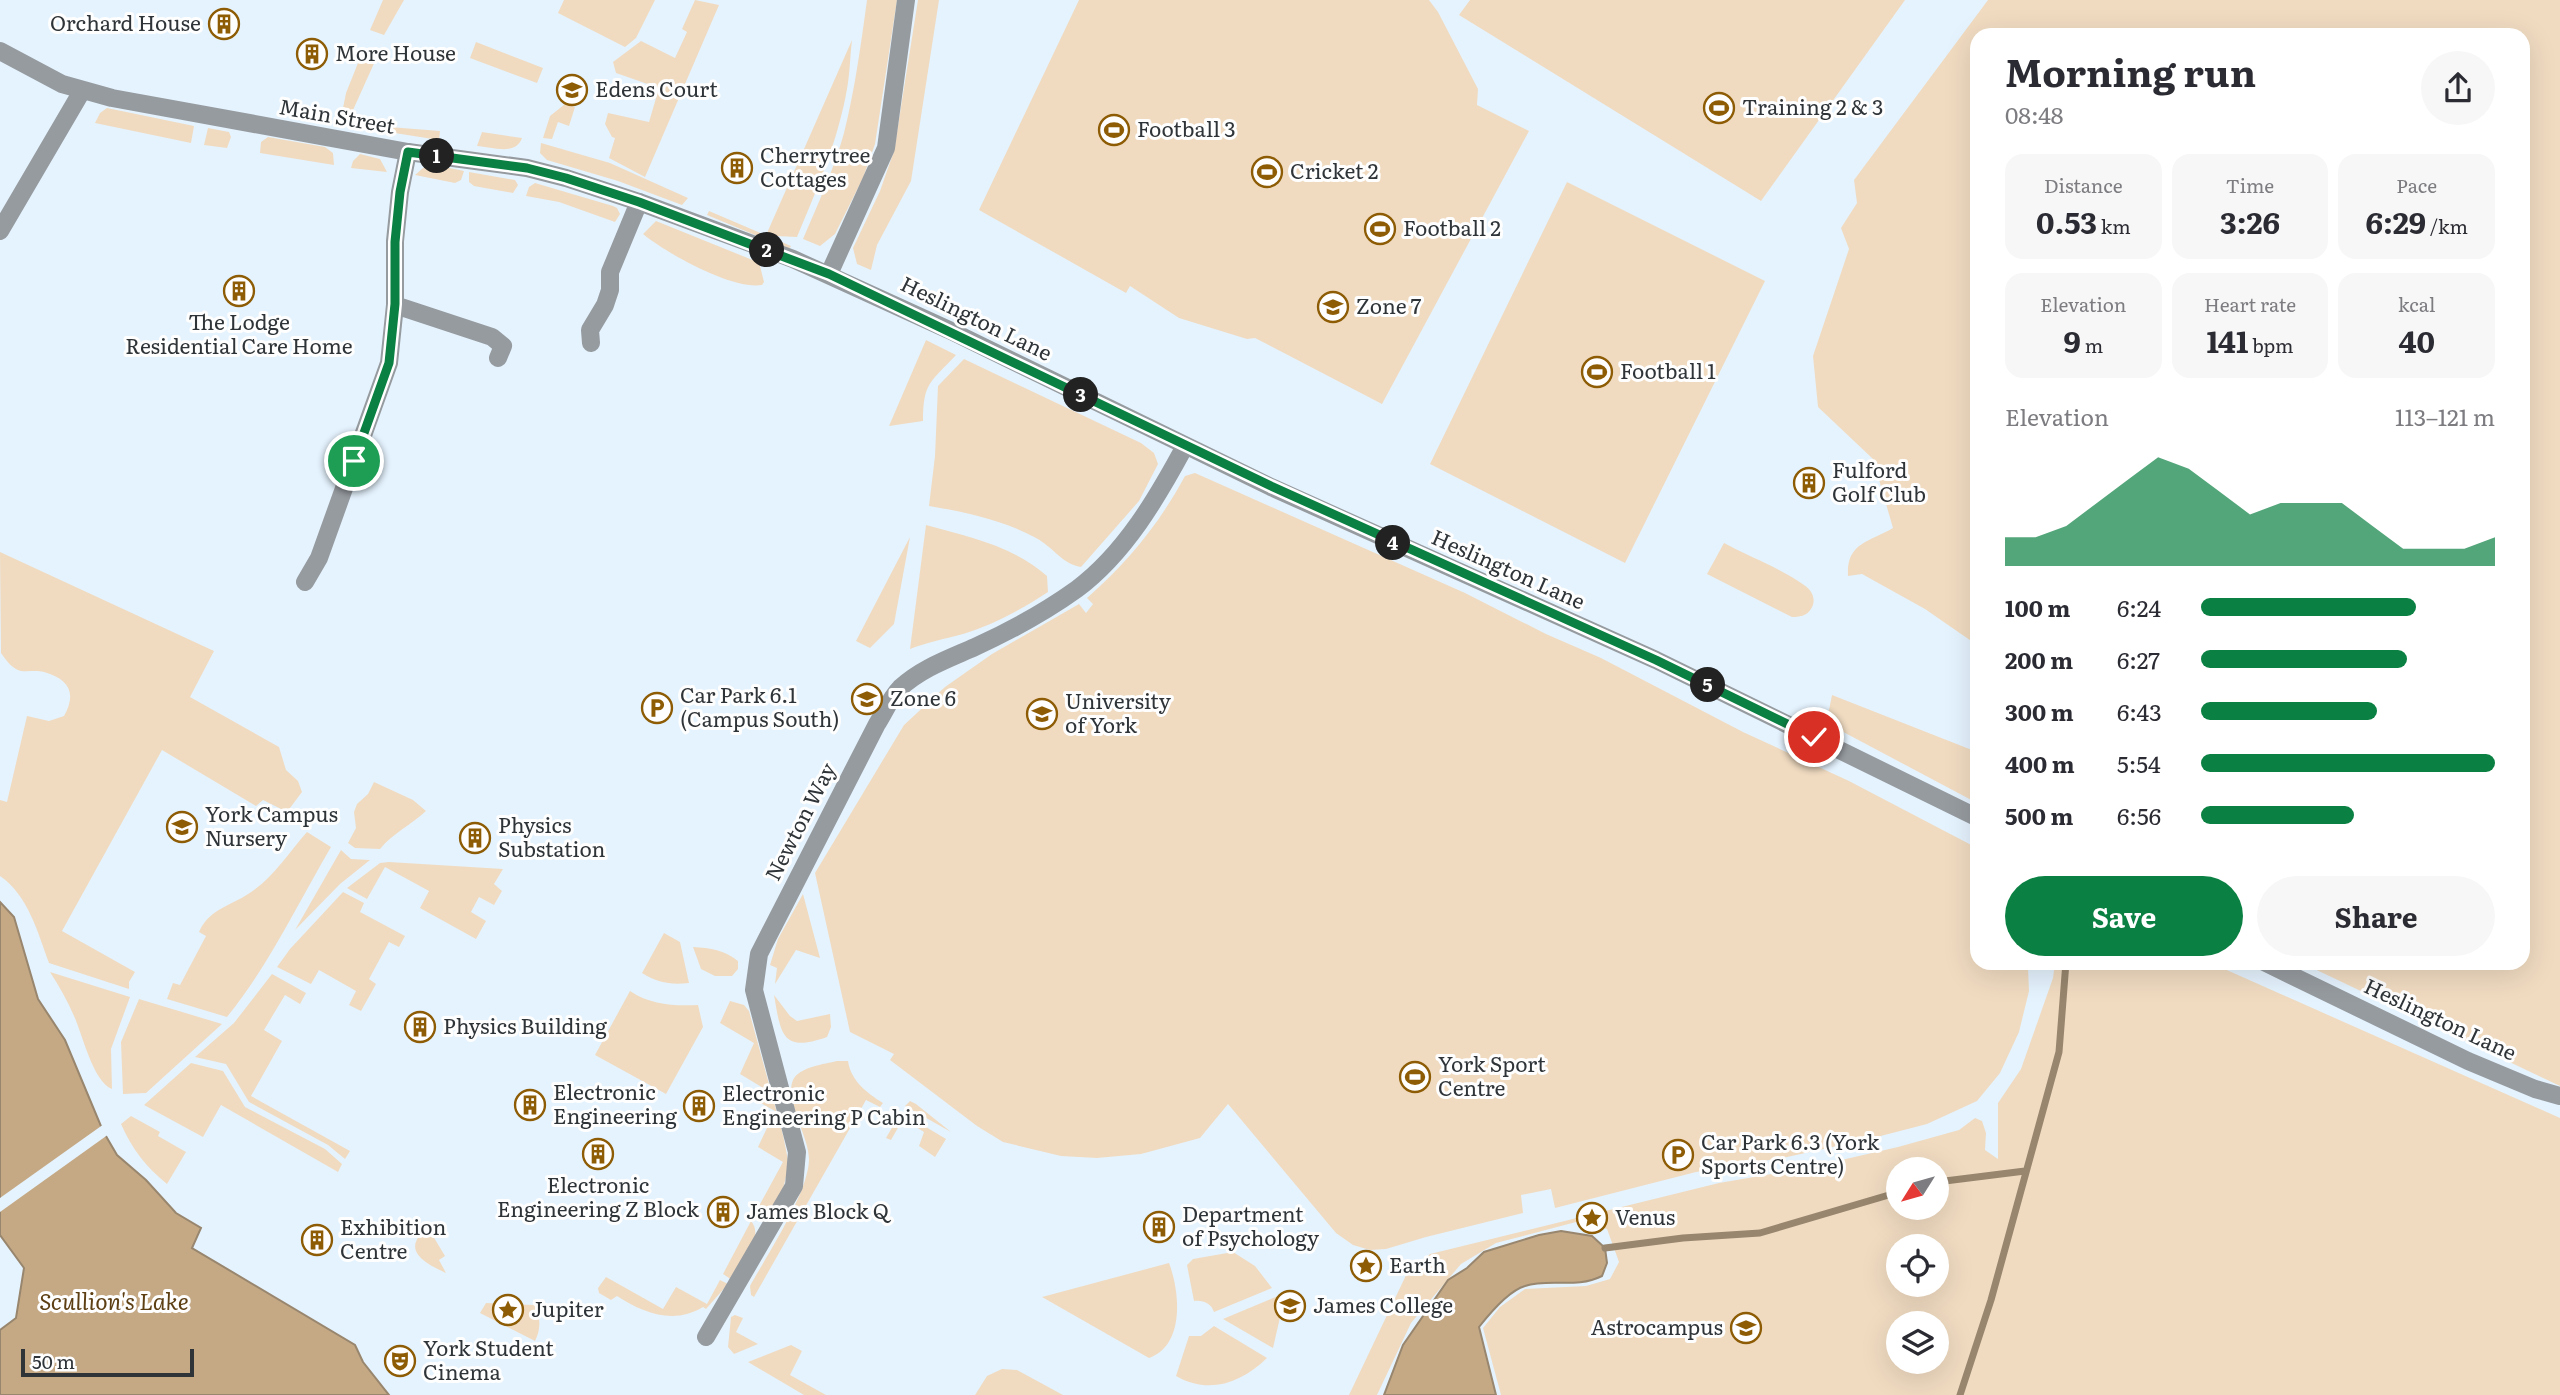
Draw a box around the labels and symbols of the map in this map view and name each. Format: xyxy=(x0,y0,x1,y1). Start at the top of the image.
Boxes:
place label: Orchard House xyxy=(50,6,201,37)
building icon: Orchard House xyxy=(207,7,241,41)
place label: More House xyxy=(335,36,456,67)
building icon: More House xyxy=(295,37,329,71)
place label: Edens Court xyxy=(595,72,718,103)
school or university icon: Edens Court xyxy=(555,73,589,107)
street label: Main Street xyxy=(277,89,398,140)
place label: Training 2 & 3 xyxy=(1742,90,1883,121)
sports icon: Training 2 & 3 xyxy=(1702,91,1736,125)
place label: Football 3 xyxy=(1137,112,1236,143)
sports icon: Football 3 xyxy=(1097,113,1131,147)
pin: 1 xyxy=(420,138,454,174)
place label: Cherrytree Cottages xyxy=(760,138,871,193)
building icon: Cherrytree Cottages xyxy=(720,151,754,185)
place label: Cricket 2 xyxy=(1290,154,1378,185)
sports icon: Cricket 2 xyxy=(1250,155,1284,189)
place label: Football 2 xyxy=(1403,211,1501,242)
sports icon: Football 2 xyxy=(1363,212,1397,246)
pin: 2 xyxy=(750,232,784,268)
street label: Heslington Lane xyxy=(896,267,1058,367)
building icon: The Lodge Residential Care Home xyxy=(222,274,256,308)
place label: Zone 7 xyxy=(1356,289,1422,320)
school or university icon: Zone 7 xyxy=(1316,290,1350,324)
place label: The Lodge Residential Care Home xyxy=(125,305,353,360)
place label: Football 1 xyxy=(1620,354,1716,385)
sports icon: Football 1 xyxy=(1580,355,1614,389)
pin: 3 xyxy=(1064,378,1098,412)
pin xyxy=(324,431,384,491)
place label: Fulford Golf Club xyxy=(1832,453,1926,508)
building icon: Fulford Golf Club xyxy=(1792,466,1826,500)
street label: Heslington Lane xyxy=(1427,520,1591,615)
pin: 4 xyxy=(1376,526,1410,560)
pin: 5 xyxy=(1690,668,1726,702)
place label: Car Park 6.1 (Campus South) xyxy=(680,678,839,733)
place label: Zone 6 xyxy=(890,681,956,712)
school or university icon: Zone 6 xyxy=(850,682,884,716)
place label: University of York xyxy=(1065,684,1172,739)
parking icon: Car Park 6.1 (Campus South) xyxy=(640,691,674,725)
school or university icon: University of York xyxy=(1025,697,1059,731)
pin xyxy=(1784,707,1844,767)
street label: Newton Way xyxy=(756,756,842,885)
place label: York Campus Nursery xyxy=(205,797,338,852)
place label: Physics Substation xyxy=(498,808,605,863)
school or university icon: York Campus Nursery xyxy=(165,810,199,844)
building icon: Physics Substation xyxy=(458,821,492,855)
street label: Heslington Lane xyxy=(2360,969,2522,1067)
place label: Physics Building xyxy=(443,1009,607,1040)
building icon: Physics Building xyxy=(403,1010,437,1044)
place label: York Sport Centre xyxy=(1438,1047,1546,1102)
sports icon: York Sport Centre xyxy=(1398,1060,1432,1094)
place label: Electronic Engineering xyxy=(553,1075,677,1130)
place label: Electronic Engineering P Cabin xyxy=(722,1076,926,1131)
building icon: Electronic Engineering xyxy=(513,1088,547,1122)
building icon: Electronic Engineering P Cabin xyxy=(682,1089,716,1123)
place label: Car Park 6.3 (York Sports Centre) xyxy=(1701,1125,1879,1180)
building icon: Electronic Engineering Z Block xyxy=(581,1137,615,1171)
parking icon: Car Park 6.3 (York Sports Centre) xyxy=(1661,1138,1695,1172)
north arrow xyxy=(1886,1157,1950,1220)
place label: Electronic Engineering Z Block xyxy=(497,1168,699,1223)
place label: James Block Q xyxy=(746,1194,892,1225)
building icon: James Block Q xyxy=(706,1195,740,1229)
place label: Department of Psychology xyxy=(1182,1197,1320,1252)
place label: Venus xyxy=(1615,1200,1675,1231)
place icon: Venus xyxy=(1575,1201,1609,1235)
place label: Exhibition Centre xyxy=(340,1210,446,1265)
building icon: Department of Psychology xyxy=(1142,1210,1176,1244)
building icon: Exhibition Centre xyxy=(300,1223,334,1257)
place label: Earth xyxy=(1389,1248,1446,1279)
place icon: Earth xyxy=(1349,1249,1383,1283)
water label: Scullion's Lake xyxy=(39,1283,189,1317)
place label: James College xyxy=(1313,1288,1453,1319)
school or university icon: James College xyxy=(1273,1289,1307,1323)
place label: Jupiter xyxy=(531,1292,604,1323)
place icon: Jupiter xyxy=(491,1293,525,1327)
place label: Astrocampus xyxy=(1591,1310,1723,1341)
school or university icon: Astrocampus xyxy=(1729,1311,1763,1345)
place label: York Student Cinema xyxy=(423,1331,554,1386)
theatre icon: York Student Cinema xyxy=(383,1344,417,1378)
scale bar xyxy=(21,1346,194,1378)

